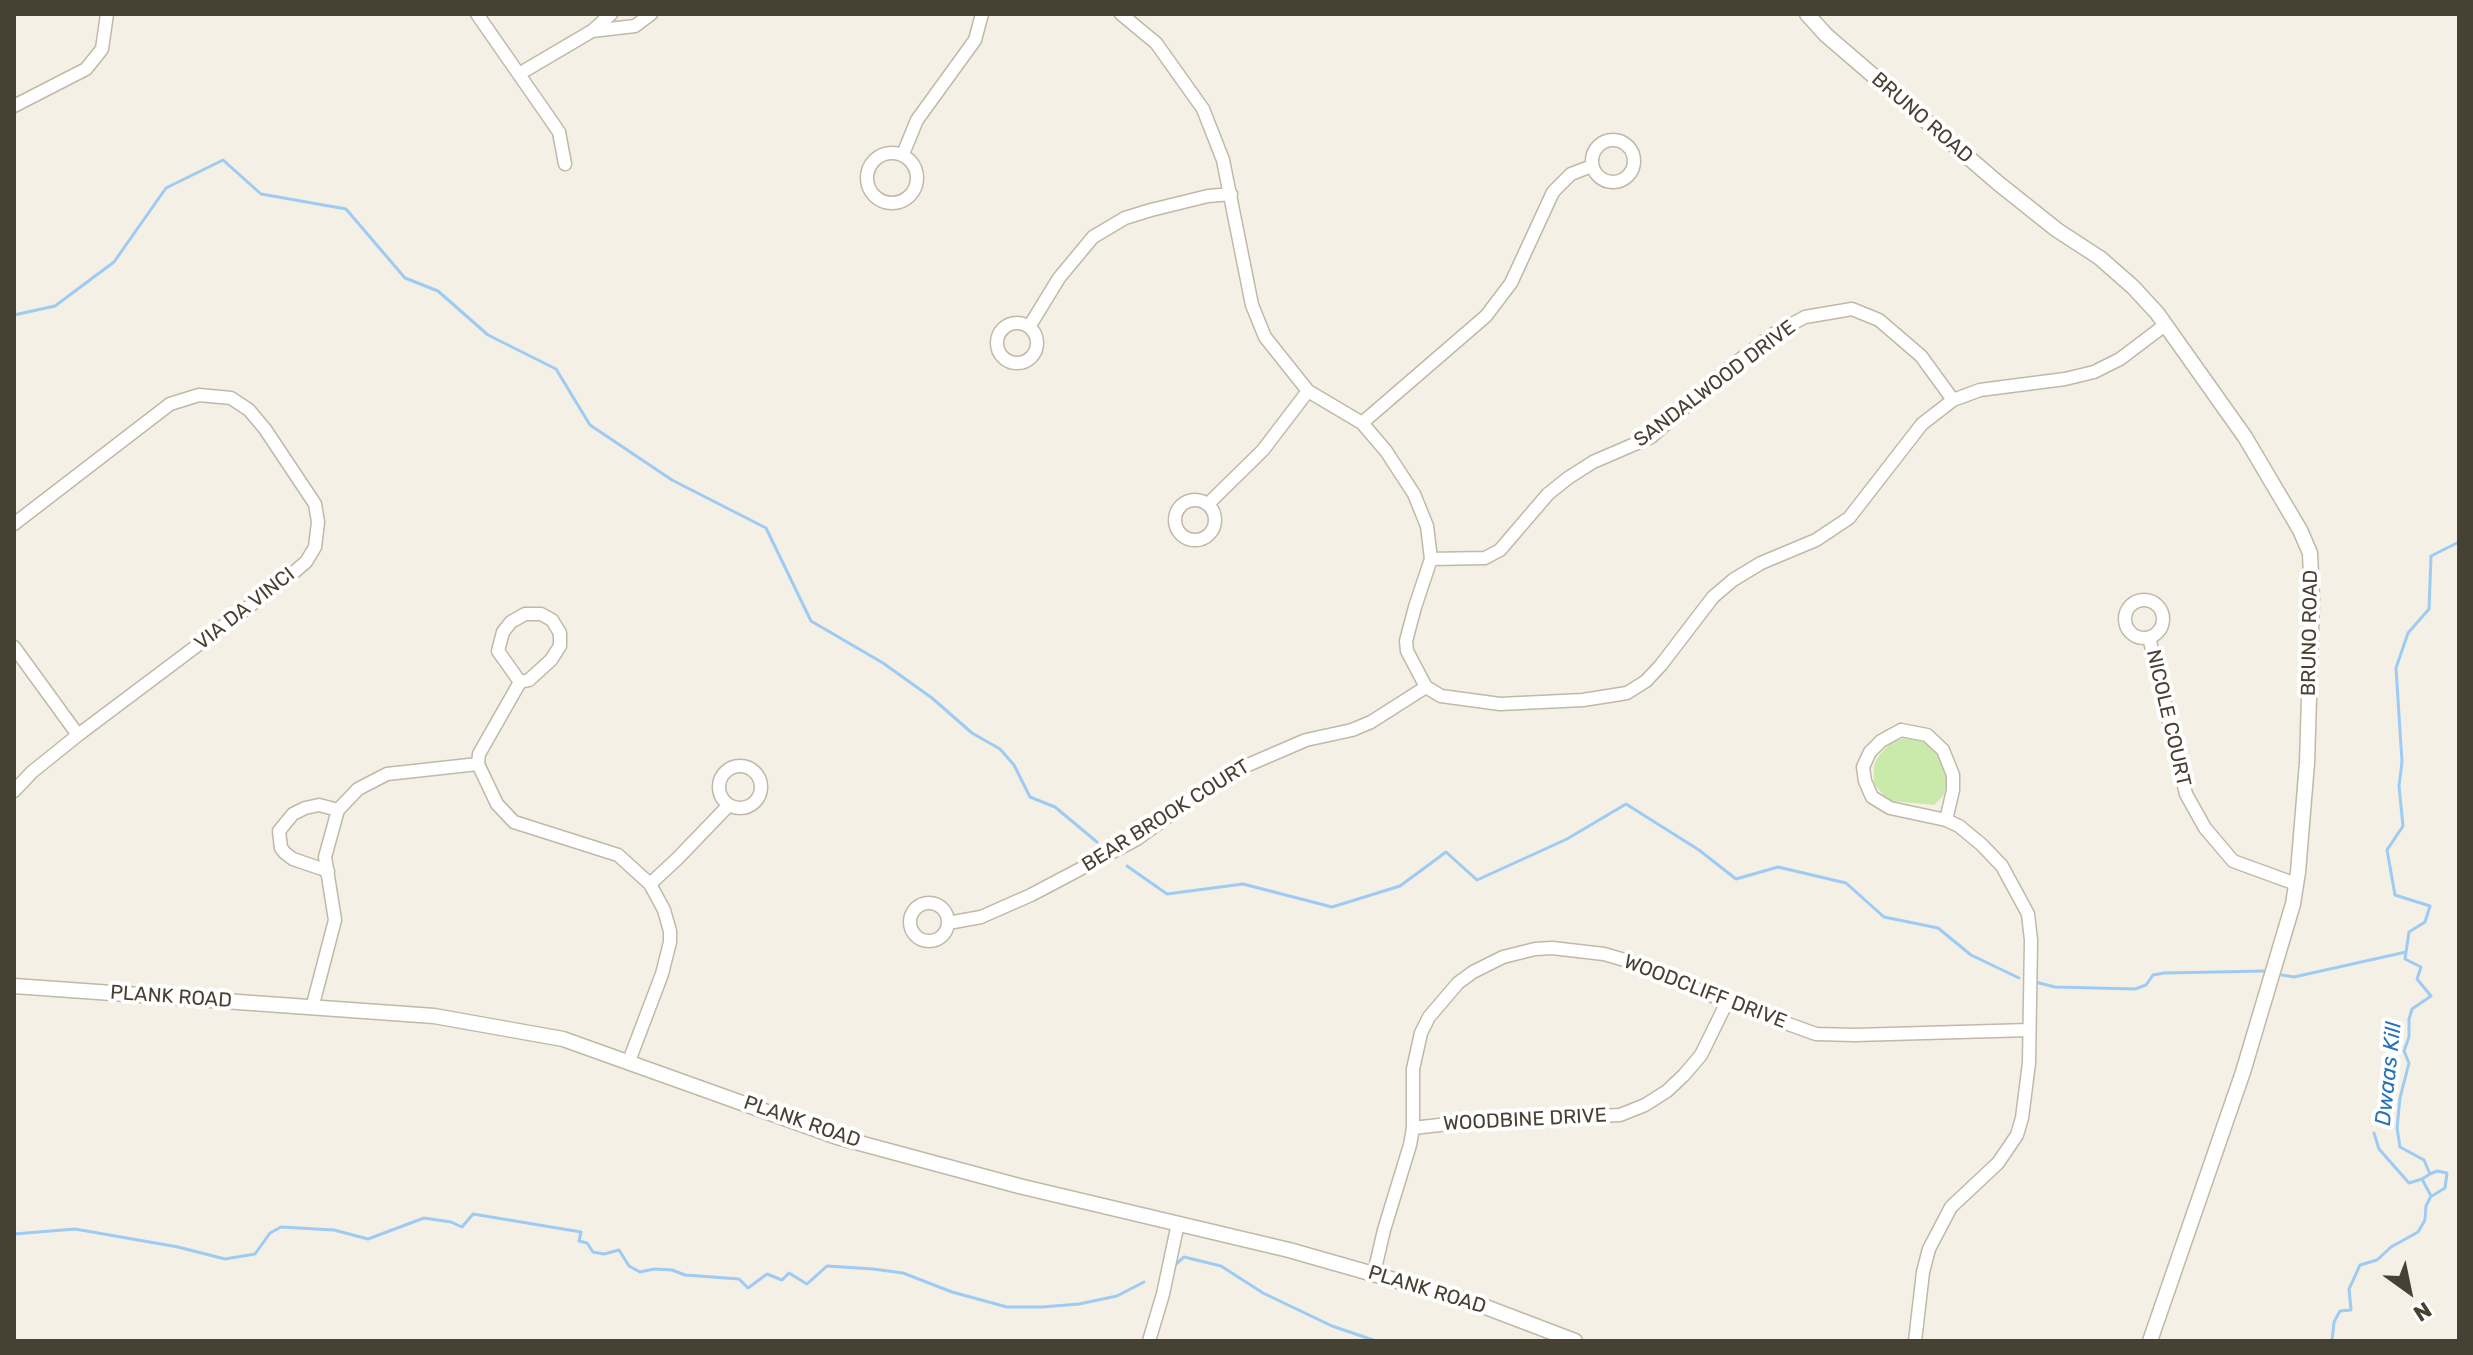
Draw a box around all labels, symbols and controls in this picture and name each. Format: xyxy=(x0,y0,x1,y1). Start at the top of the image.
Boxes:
street label: BRUNO ROAD xyxy=(1866,67,1978,169)
street label: SANDALWOOD DRIVE xyxy=(1630,315,1800,453)
street label: VIA DA VINCI xyxy=(190,563,300,655)
street label: BRUNO ROAD xyxy=(2297,570,2323,696)
street label: NICOLE COURT xyxy=(2141,647,2195,789)
street label: BEAR BROOK COURT xyxy=(1078,755,1254,877)
street label: WOODCLIFF DRIVE xyxy=(1620,950,1790,1034)
street label: PLANK ROAD xyxy=(109,981,233,1013)
water label: Dwaas Kill xyxy=(2370,1021,2408,1127)
street label: PLANK ROAD xyxy=(740,1091,864,1153)
street label: WOODBINE DRIVE xyxy=(1442,1104,1608,1136)
north arrow xyxy=(2369,1251,2449,1331)
street label: PLANK ROAD xyxy=(1365,1261,1489,1319)
text: N xyxy=(2408,1296,2436,1327)

